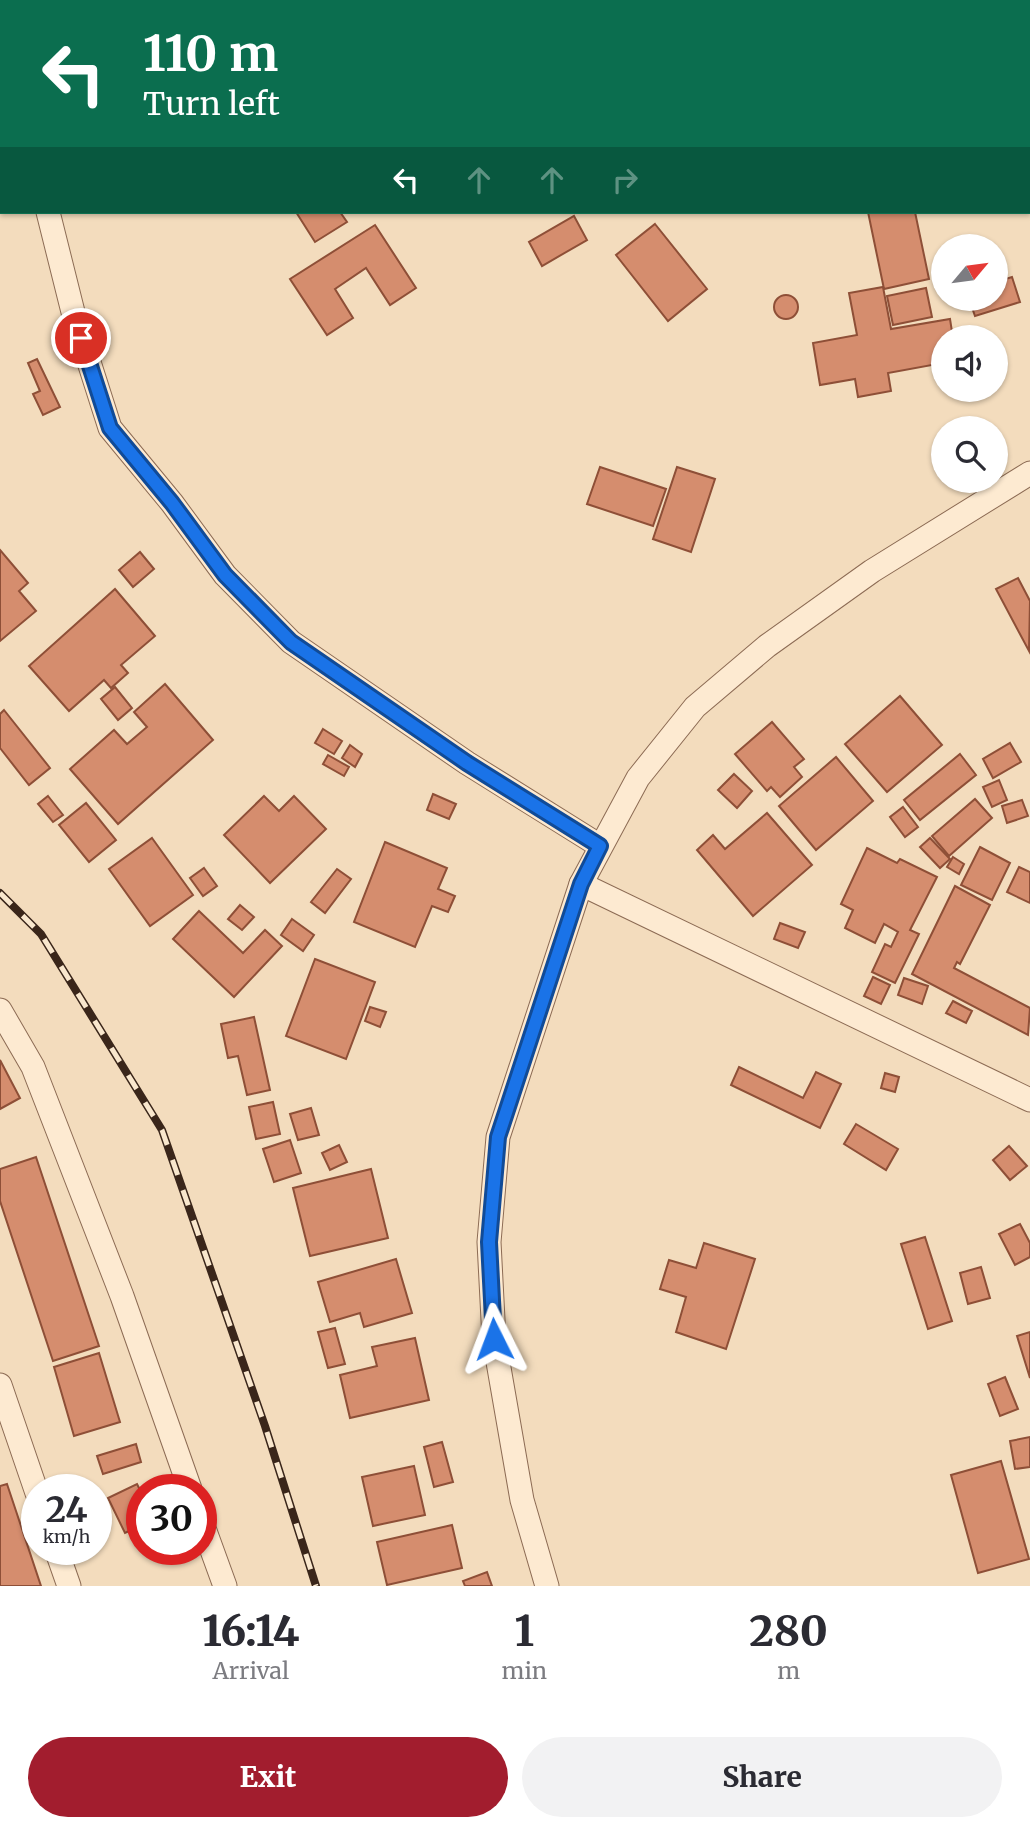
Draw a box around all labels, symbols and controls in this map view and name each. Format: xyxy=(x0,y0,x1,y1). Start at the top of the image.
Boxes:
text: 110 m xyxy=(143,23,278,84)
icon: left xyxy=(28,28,119,119)
text: Turn left xyxy=(143,84,280,124)
icon: left xyxy=(387,161,425,199)
icon: ahead xyxy=(460,161,498,199)
icon: ahead xyxy=(533,161,571,199)
icon: right xyxy=(606,161,644,199)
north arrow xyxy=(931,234,1008,312)
map controls xyxy=(931,234,1008,493)
pin xyxy=(51,308,111,368)
icon: arrive xyxy=(62,319,100,357)
button: sound xyxy=(931,325,1008,402)
button: search xyxy=(931,416,1008,493)
position arrow xyxy=(457,1302,531,1376)
speed limit sign: 30 xyxy=(126,1474,217,1565)
text: 24 xyxy=(45,1488,88,1532)
text: km/h xyxy=(43,1525,90,1548)
text: 16:14 xyxy=(202,1605,299,1657)
text: 1 xyxy=(515,1605,534,1657)
text: 280 xyxy=(749,1605,828,1657)
text: Arrival xyxy=(212,1656,289,1685)
text: min xyxy=(502,1656,547,1685)
text: m xyxy=(777,1656,800,1685)
button: Exit xyxy=(28,1737,508,1817)
button: Share xyxy=(522,1737,1002,1817)

